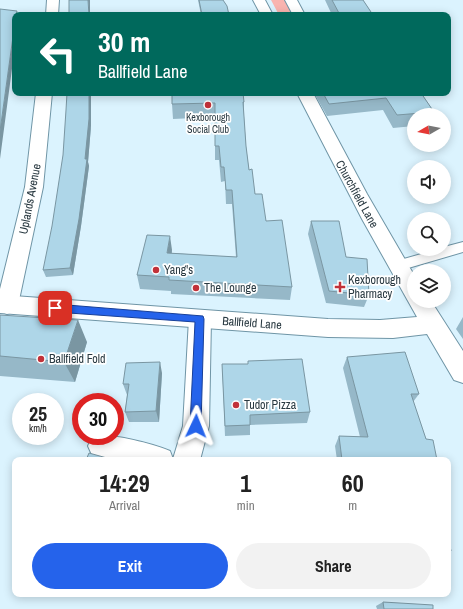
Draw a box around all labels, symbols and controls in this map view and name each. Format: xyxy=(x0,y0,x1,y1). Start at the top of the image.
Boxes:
text: 30 m xyxy=(98,23,150,61)
icon: left xyxy=(32,28,84,80)
text: Ballfield Lane xyxy=(98,59,187,84)
marker: Kexborough Social Club xyxy=(203,100,213,110)
north arrow xyxy=(407,108,451,152)
map controls xyxy=(407,108,451,308)
place label: Kexborough Social Club xyxy=(186,111,230,136)
street label: Churchfield Lane xyxy=(332,157,382,231)
button: sound xyxy=(407,160,451,204)
street label: Uplands Avenue xyxy=(15,162,45,236)
button: search xyxy=(407,212,451,256)
place label: Yang's xyxy=(164,262,193,278)
button: layers xyxy=(407,264,451,308)
marker: Yang's xyxy=(151,265,161,275)
place label: Kexborough Pharmacy xyxy=(348,272,401,302)
place label: The Lounge xyxy=(204,280,257,296)
marker: Kexborough Pharmacy xyxy=(335,282,345,292)
marker: The Lounge xyxy=(191,283,201,293)
pin xyxy=(38,291,72,325)
icon: arrive xyxy=(44,297,66,319)
street label: Ballfield Lane xyxy=(222,313,282,333)
place label: Ballfield Fold xyxy=(49,351,105,367)
marker: Ballfield Fold xyxy=(36,354,46,364)
speed limit sign: 30 xyxy=(72,393,124,445)
place label: Tudor Pizza xyxy=(244,397,297,413)
text: 25 xyxy=(29,400,47,427)
marker: Tudor Pizza xyxy=(231,400,241,410)
position arrow xyxy=(175,405,217,447)
text: km/h xyxy=(29,422,47,435)
text: 14:29 xyxy=(99,467,150,499)
text: 1 xyxy=(240,467,251,499)
text: 60 xyxy=(342,467,364,499)
text: Arrival xyxy=(109,497,140,514)
text: min xyxy=(237,497,255,514)
text: m xyxy=(348,497,357,514)
button: Exit xyxy=(32,543,228,589)
button: Share xyxy=(236,543,431,589)

